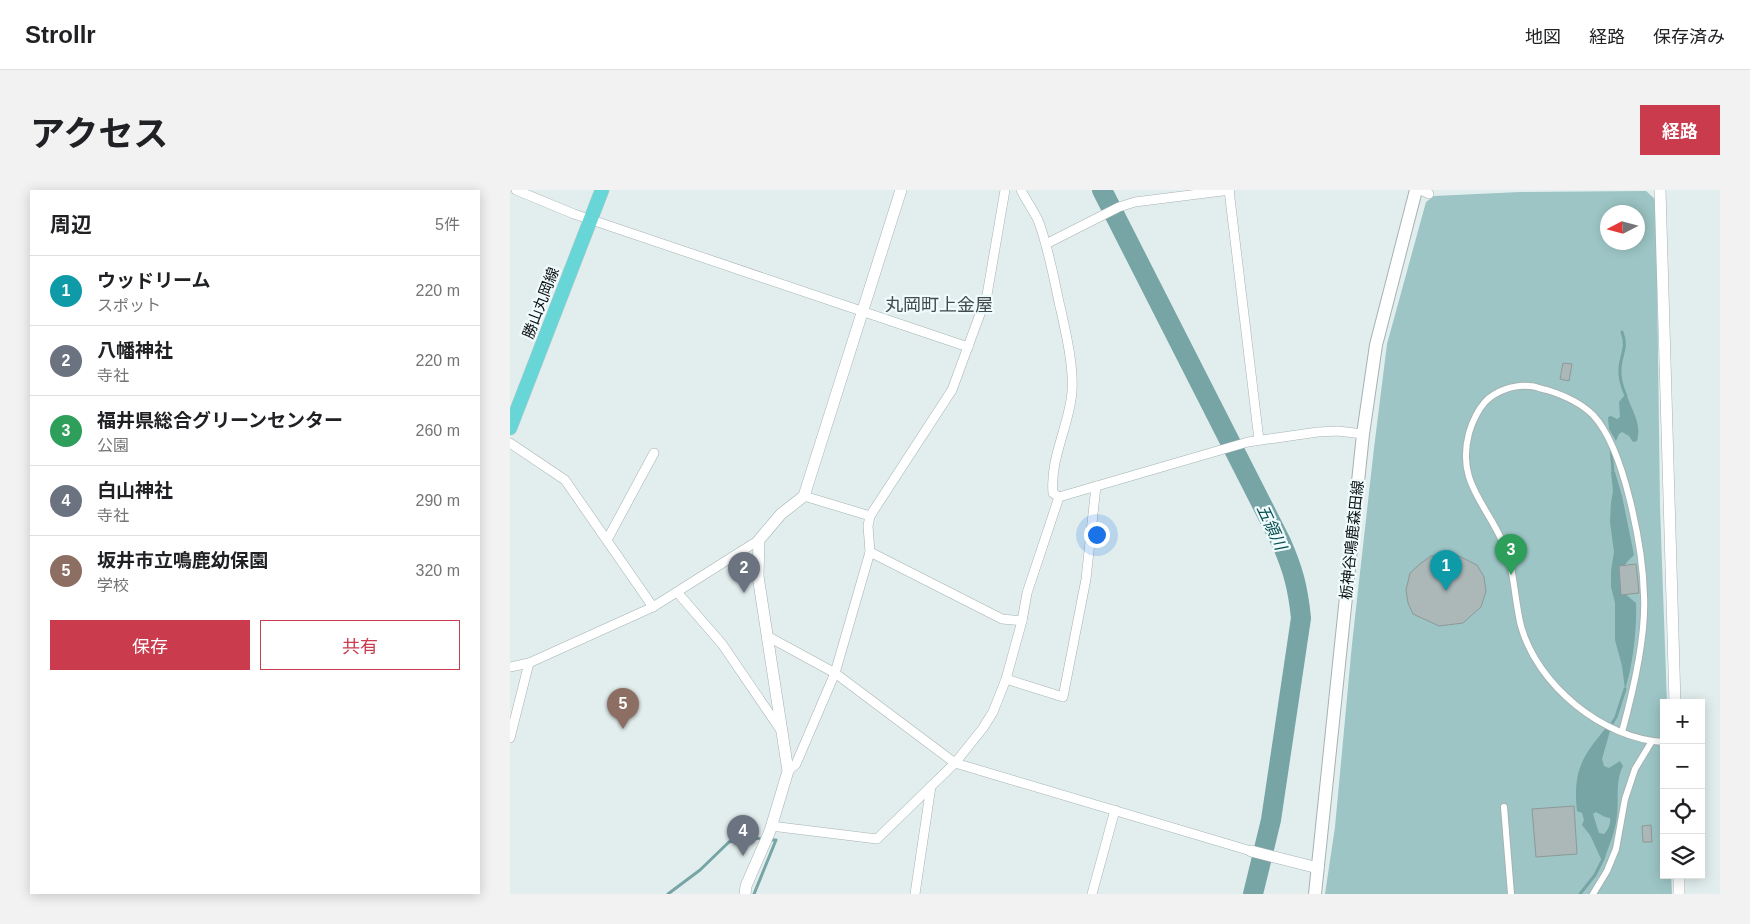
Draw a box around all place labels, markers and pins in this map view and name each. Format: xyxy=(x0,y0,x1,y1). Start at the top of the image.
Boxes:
pin: 3 xyxy=(1495,534,1527,575)
pin: 1 xyxy=(1430,550,1462,591)
pin: 2 xyxy=(728,552,760,593)
pin: 5 xyxy=(607,688,639,729)
pin: 4 xyxy=(727,815,759,856)

